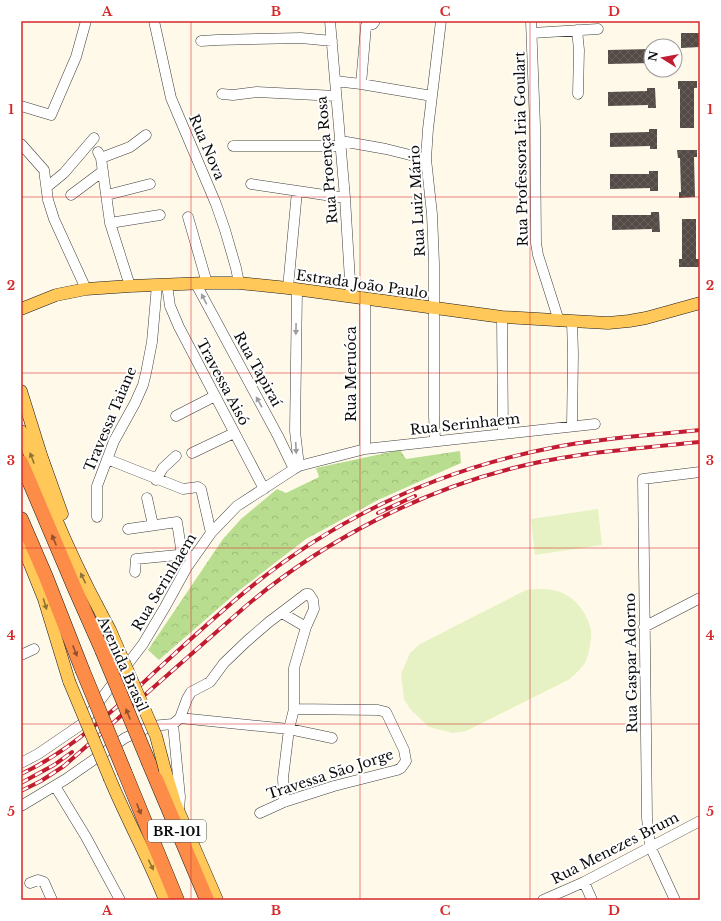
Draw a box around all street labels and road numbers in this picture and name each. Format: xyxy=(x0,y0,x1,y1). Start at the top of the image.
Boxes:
street label: Rua Professora Iria Goulart xyxy=(510,51,532,247)
street label: Rua Proença Rosa xyxy=(312,95,342,225)
street label: Rua Nova xyxy=(185,112,229,183)
street label: Rua Luiz Mário xyxy=(405,145,429,257)
street label: Estrada João Paulo xyxy=(295,266,429,302)
street label: Rua Meruóca xyxy=(342,326,360,422)
street label: Rua Tapiraí xyxy=(230,328,286,410)
street label: Travessa Aisó xyxy=(193,336,253,428)
street label: Travessa Taiane xyxy=(80,364,140,474)
street label: Rua Serinhaem xyxy=(409,409,521,439)
street label: Rua Serinhaem xyxy=(128,530,200,634)
street label: Rua Gaspar Adorno xyxy=(621,593,641,733)
street label: Avenida Brasil xyxy=(94,613,152,715)
street label: Travessa Sāo Jorge xyxy=(264,745,396,803)
street label: Rua Menezes Brum xyxy=(548,808,682,888)
road number: BR-101 xyxy=(148,820,206,842)

